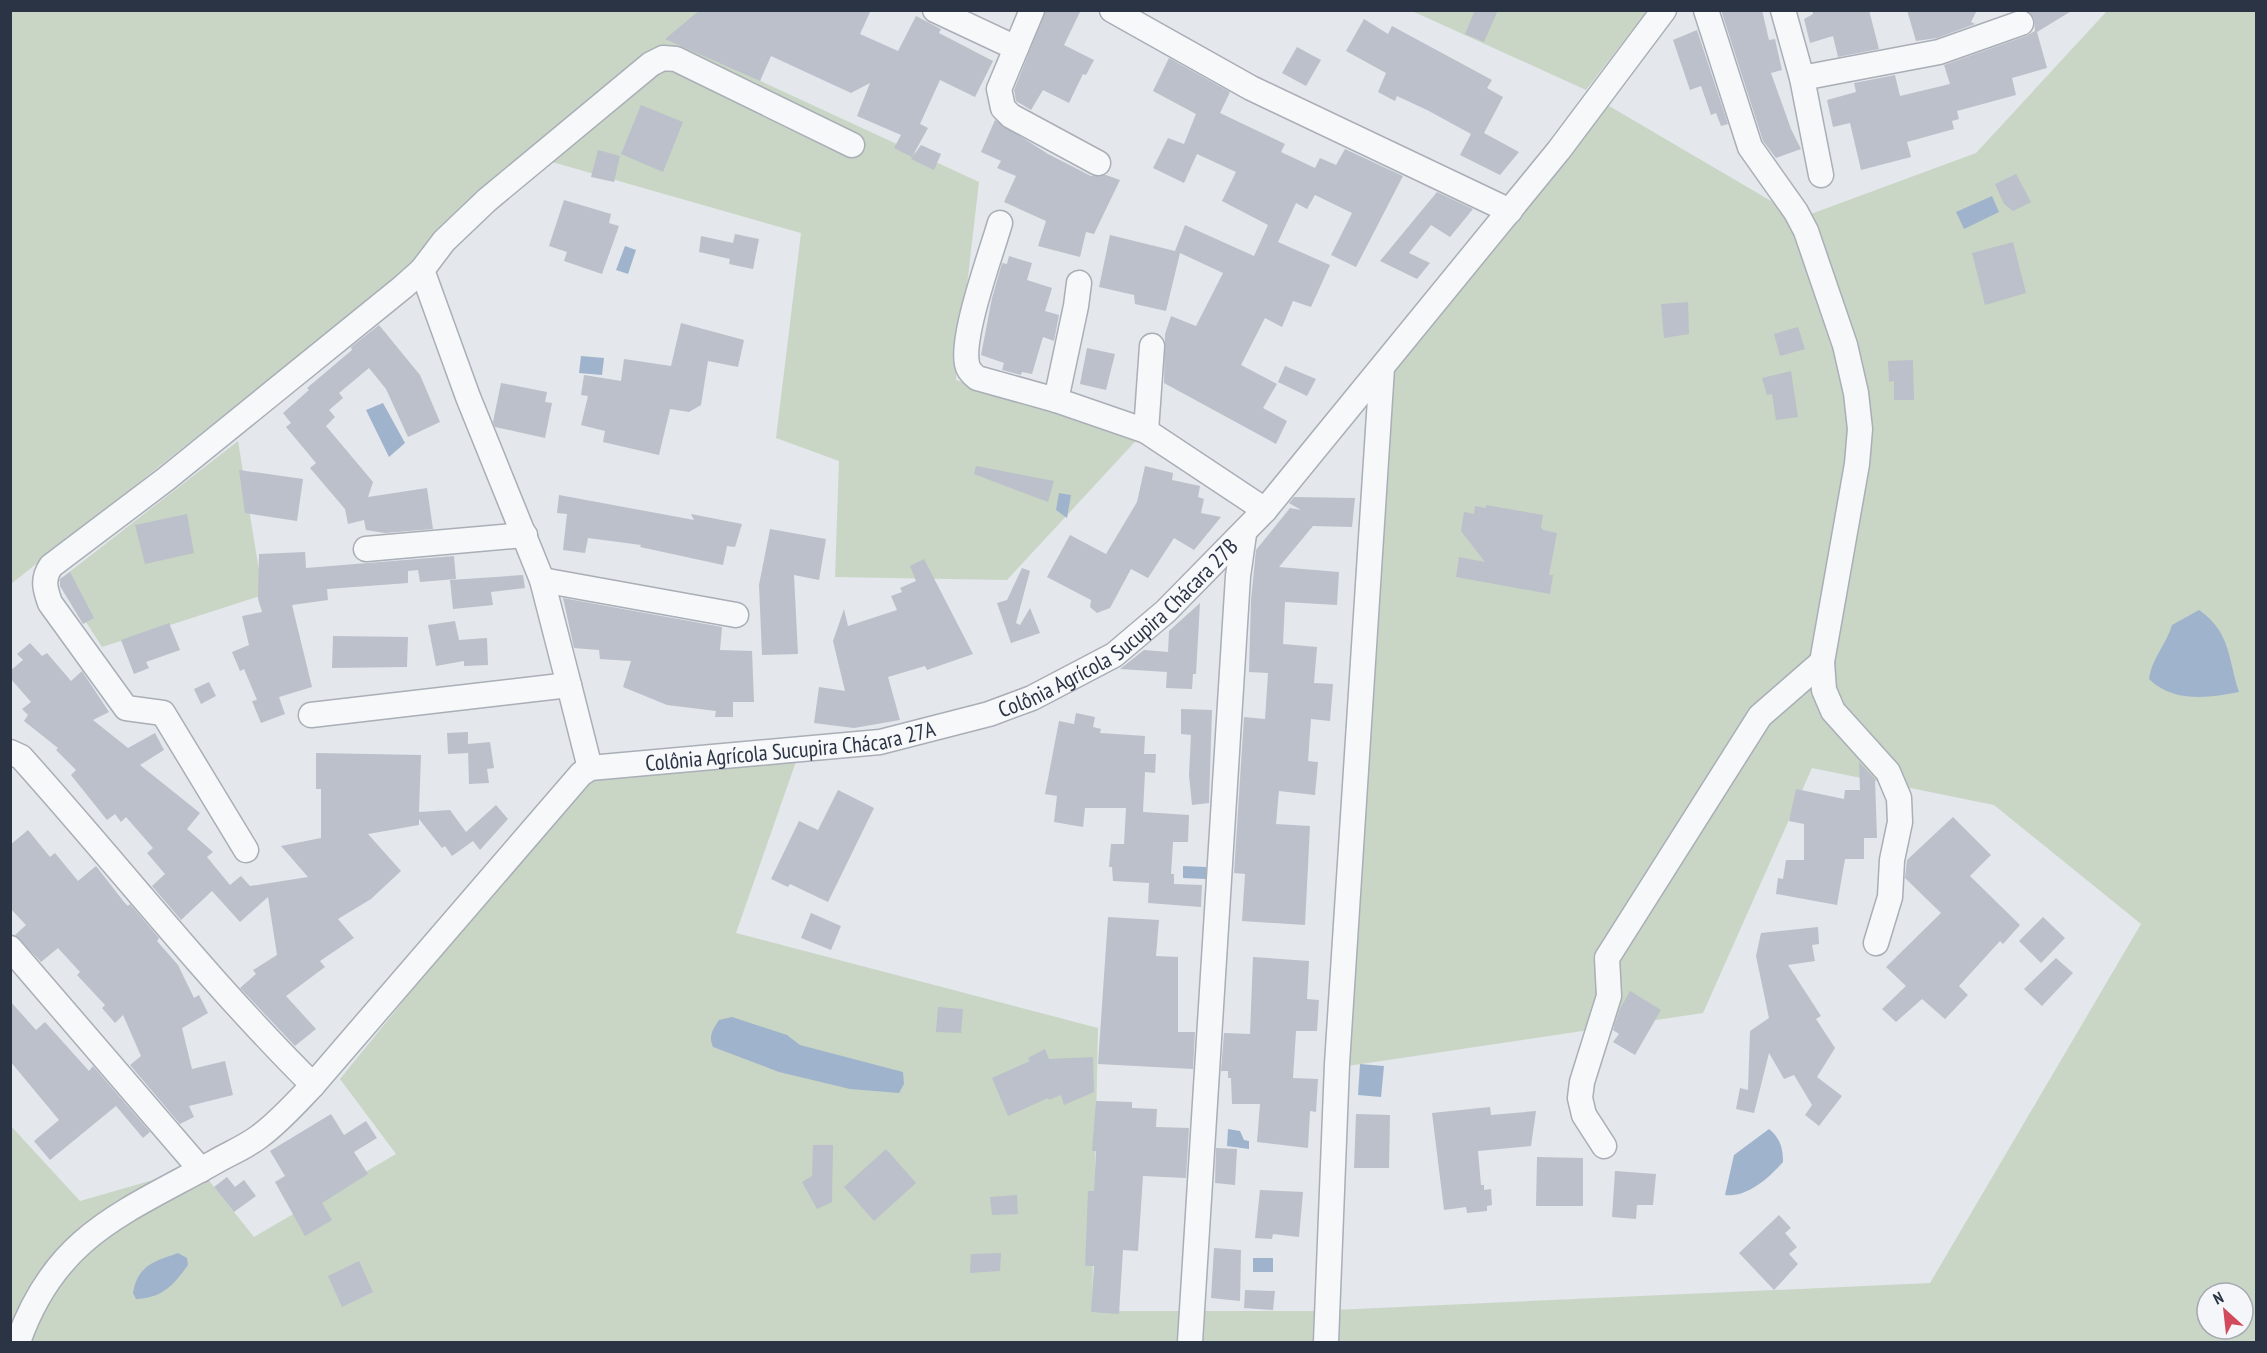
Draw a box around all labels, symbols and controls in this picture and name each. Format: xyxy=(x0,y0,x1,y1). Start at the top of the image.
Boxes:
street label: Colônia Agrícola Sucupira Chácara 27B xyxy=(994,532,1244,723)
street label: Colônia Agrícola Sucupira Chácara 27A xyxy=(644,714,939,777)
north arrow xyxy=(2195,1281,2255,1341)
text: N xyxy=(2210,1287,2227,1309)

